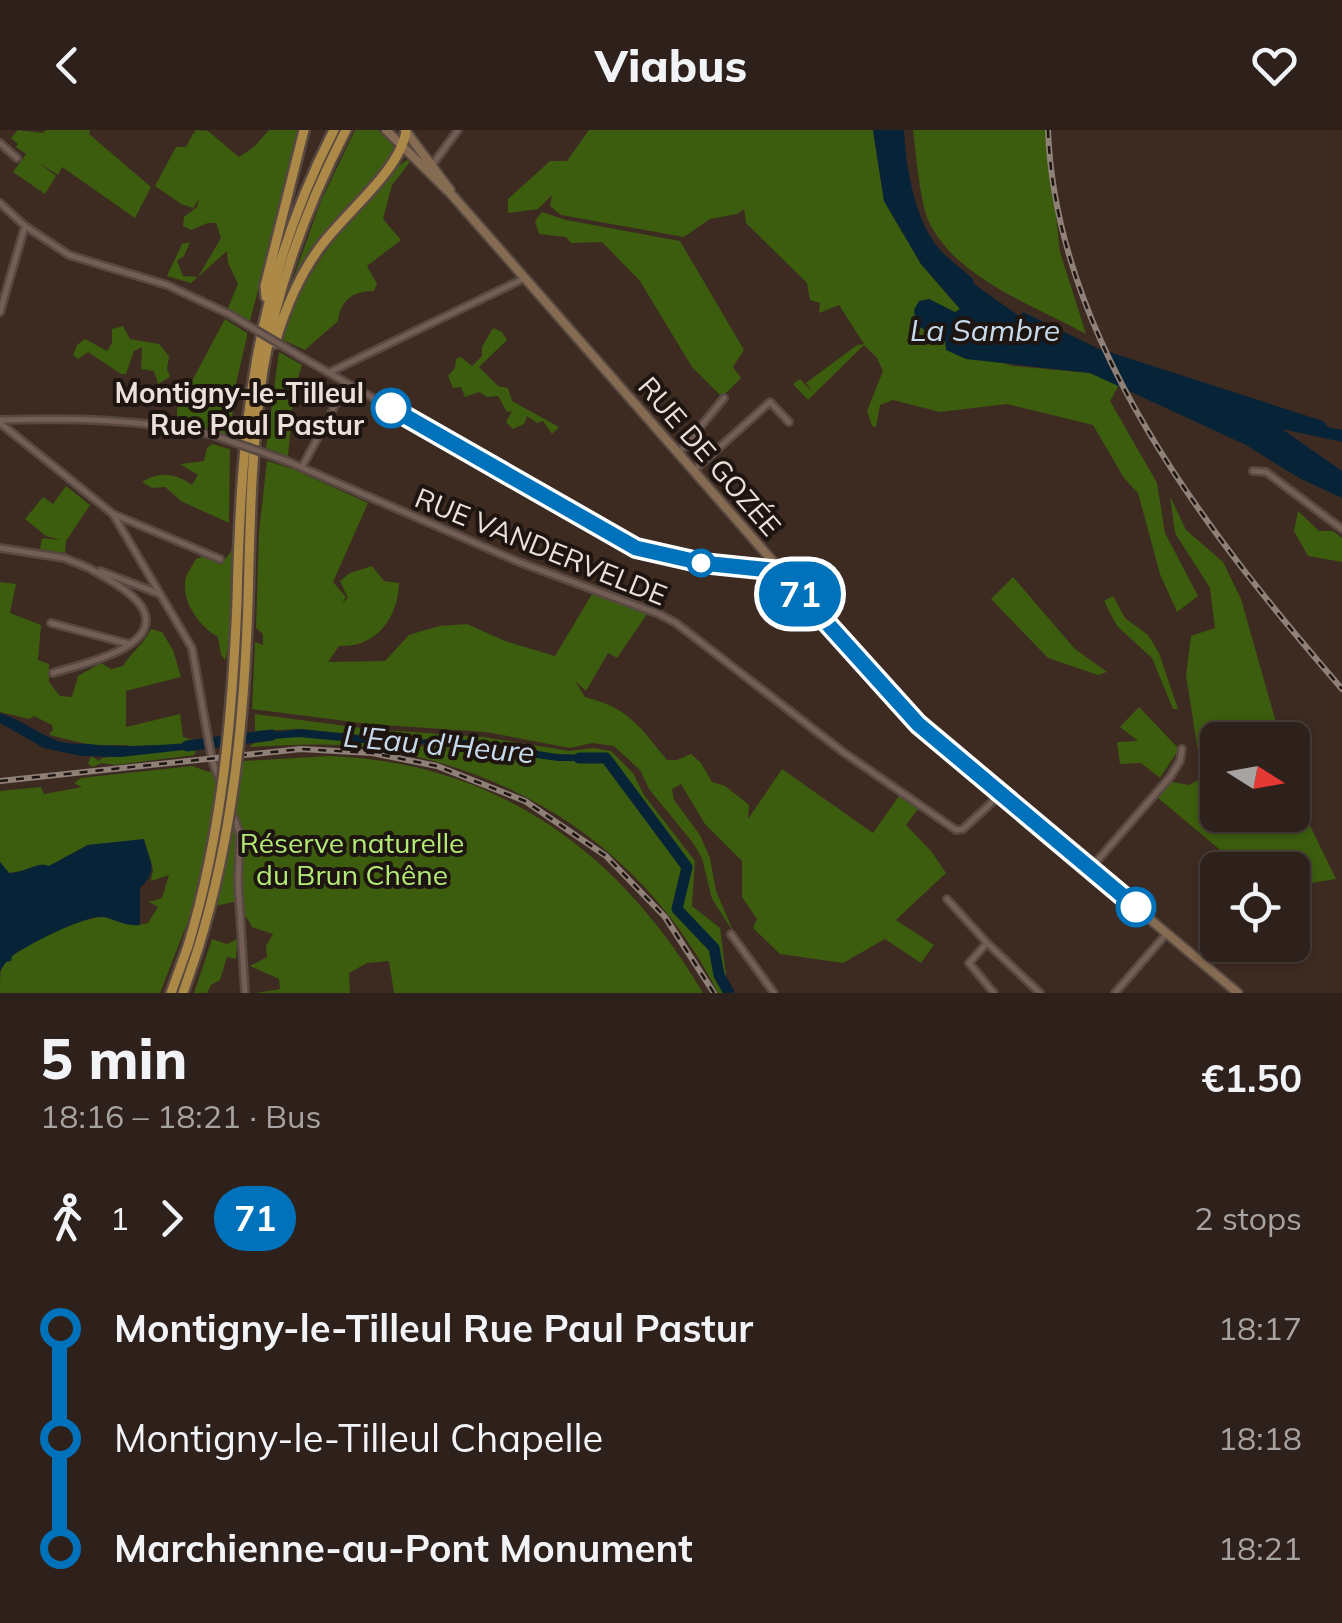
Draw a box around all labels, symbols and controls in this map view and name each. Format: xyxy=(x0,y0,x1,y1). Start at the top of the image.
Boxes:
text: Viabus xyxy=(595,37,747,93)
icon: back xyxy=(40,38,95,93)
icon: heart xyxy=(1247,38,1302,93)
water label: La Sambre xyxy=(910,311,1060,349)
street label: RUE DE GOZÉE xyxy=(631,369,789,543)
place label: Montigny-le-Tilleul Rue Paul Pastur xyxy=(115,375,364,442)
marker: Montigny-le-Tilleul Rue Paul Pastur xyxy=(372,389,410,427)
street label: RUE VANDERVELDE xyxy=(410,480,672,612)
unlabelled marker xyxy=(688,550,714,576)
line badge: 71 xyxy=(755,562,845,626)
text: 71 xyxy=(779,572,821,616)
water label: L'Eau d'Heure xyxy=(342,717,536,771)
north arrow xyxy=(1200,722,1310,832)
map controls xyxy=(1200,722,1310,962)
park label: Réserve naturelle du Brun Chêne xyxy=(240,825,464,892)
button: locate xyxy=(1200,852,1310,962)
unlabelled marker xyxy=(1117,888,1155,926)
text: 5 min xyxy=(40,1024,187,1093)
text: €1.50 xyxy=(1201,1054,1302,1102)
text: 18:16 – 18:21 · Bus xyxy=(40,1096,321,1136)
icon: walk xyxy=(40,1191,95,1246)
icon: forward xyxy=(144,1191,199,1246)
text: 71 xyxy=(234,1196,276,1240)
text: 1 xyxy=(110,1198,129,1238)
text: 2 stops xyxy=(1194,1198,1302,1238)
text: Montigny-le-Tilleul Rue Paul Pastur xyxy=(114,1304,753,1352)
text: 18:17 xyxy=(1218,1308,1302,1348)
text: Montigny-le-Tilleul Chapelle xyxy=(114,1414,603,1462)
text: 18:18 xyxy=(1218,1418,1302,1458)
text: Marchienne-au-Pont Monument xyxy=(114,1524,693,1572)
text: 18:21 xyxy=(1218,1528,1302,1568)

